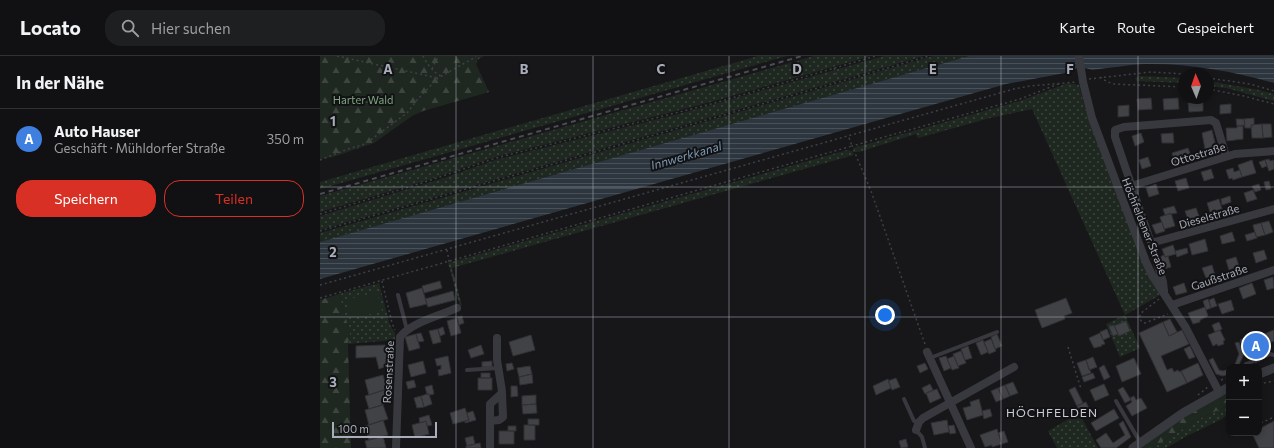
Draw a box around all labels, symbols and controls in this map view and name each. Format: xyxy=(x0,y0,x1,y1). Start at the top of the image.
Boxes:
search box xyxy=(105,10,385,46)
text: Locato xyxy=(20,16,81,39)
icon: search xyxy=(119,17,141,39)
text: Hier suchen xyxy=(151,19,231,37)
text: Karte xyxy=(1060,19,1095,36)
text: Route xyxy=(1117,19,1155,36)
text: Gespeichert xyxy=(1177,19,1254,36)
text: A xyxy=(383,61,393,77)
text: B xyxy=(520,61,529,77)
text: C xyxy=(657,61,666,77)
text: D xyxy=(792,61,802,77)
text: E xyxy=(929,61,937,77)
text: F xyxy=(1066,61,1074,77)
north arrow xyxy=(1178,68,1214,104)
text: In der Nähe xyxy=(16,72,104,93)
park label: Harter Wald xyxy=(333,93,393,106)
text: 1 xyxy=(330,113,336,129)
text: Auto Hauser xyxy=(54,122,140,140)
text: A xyxy=(24,131,34,147)
text: 350 m xyxy=(267,131,304,147)
water label: Innwerkkanal xyxy=(649,138,724,172)
street label: Ottostraße xyxy=(1169,139,1227,168)
text: Geschäft · Mühldorfer Straße xyxy=(54,140,225,156)
street label: Höchfeldener Straße xyxy=(1120,176,1170,277)
button: Speichern xyxy=(16,180,156,217)
button: Teilen xyxy=(164,180,304,217)
street label: Dieselstraße xyxy=(1177,201,1241,231)
text: 2 xyxy=(329,244,337,260)
street label: Gaußstraße xyxy=(1189,261,1249,293)
your location xyxy=(875,305,895,325)
pin: A xyxy=(1243,331,1269,361)
street label: Rosenstraße xyxy=(380,340,396,404)
map controls xyxy=(1226,364,1262,436)
button: + xyxy=(1226,364,1262,400)
text: 3 xyxy=(329,374,337,390)
button: − xyxy=(1226,400,1262,436)
district label: HÖCHFELDEN xyxy=(1006,405,1098,419)
scale bar xyxy=(332,420,437,439)
text: 100 m xyxy=(338,422,369,435)

